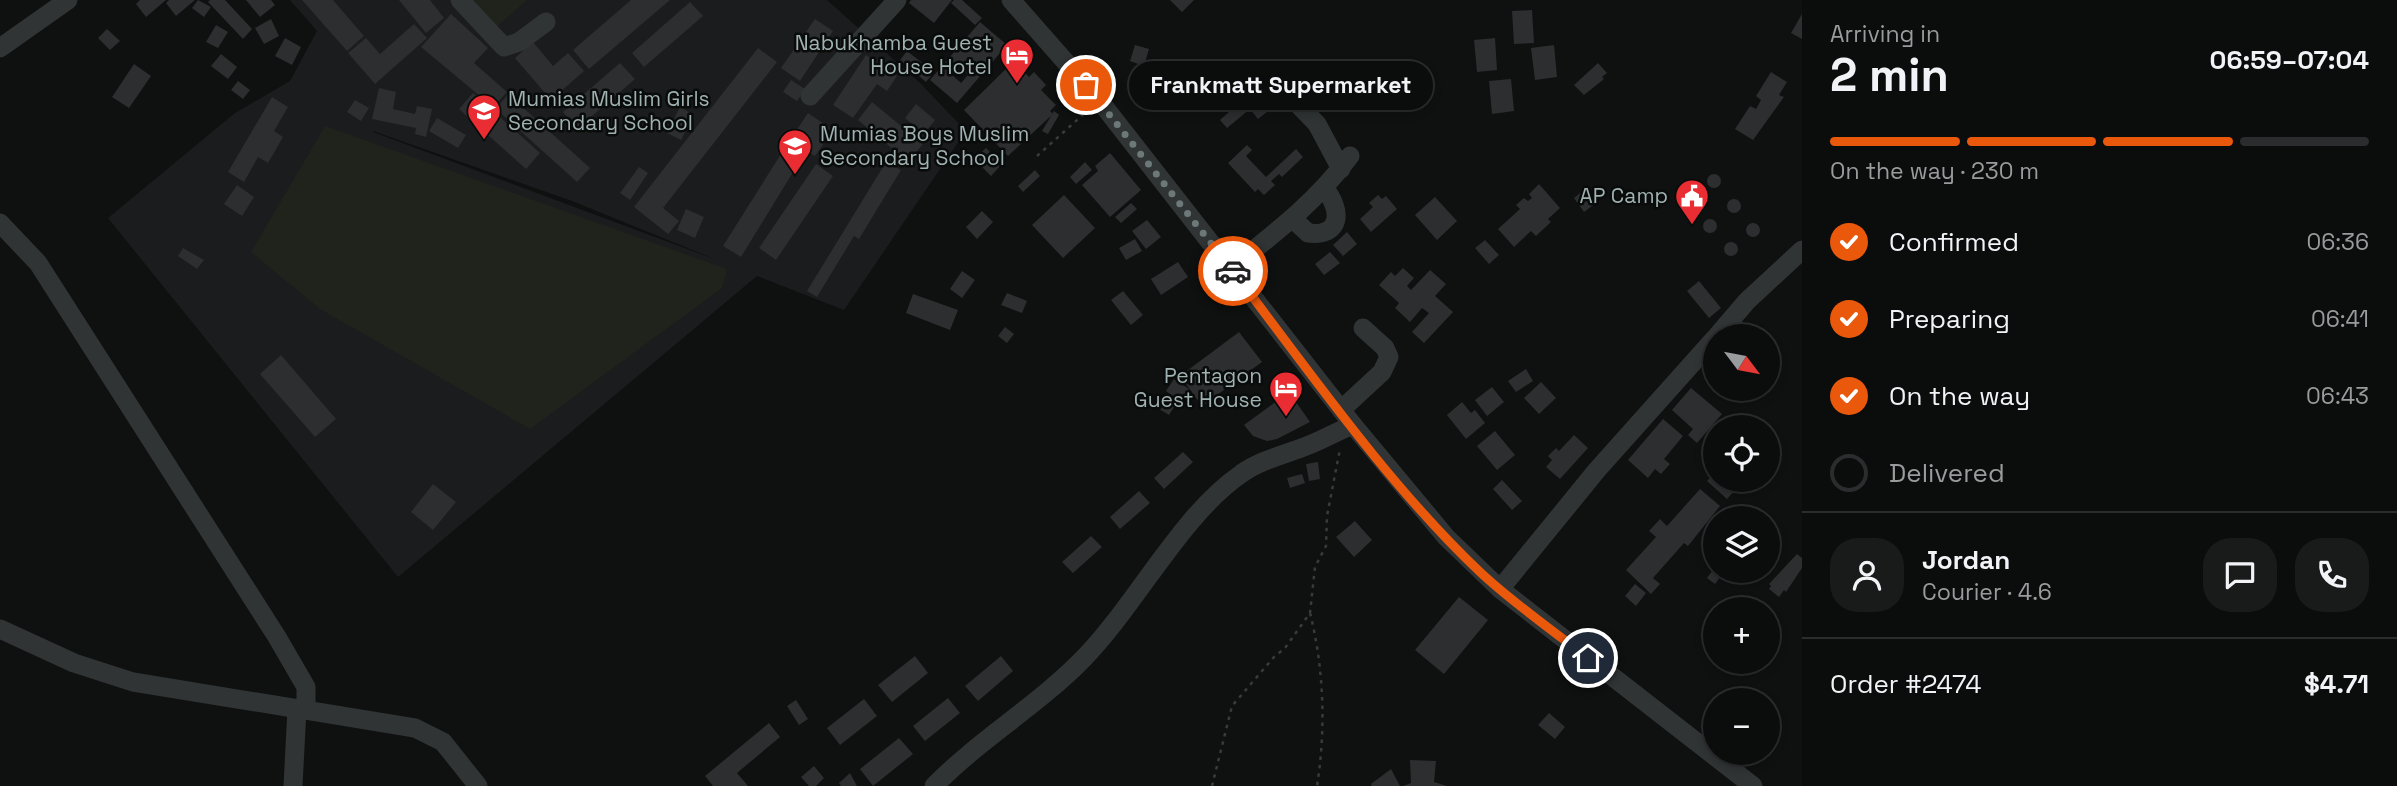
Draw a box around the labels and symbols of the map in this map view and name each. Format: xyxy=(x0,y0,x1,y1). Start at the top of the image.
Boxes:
place label: Nabukhamba Guest House Hotel xyxy=(795,29,992,80)
hotel icon: Nabukhamba Guest House Hotel xyxy=(998,36,1036,85)
pin xyxy=(1056,55,1116,115)
callout: Frankmatt Supermarket xyxy=(1128,60,1432,110)
place label: Mumias Muslim Girls Secondary School xyxy=(508,85,710,136)
school or university icon: Mumias Muslim Girls Secondary School xyxy=(465,92,503,141)
place label: Mumias Boys Muslim Secondary School xyxy=(820,120,1029,171)
school or university icon: Mumias Boys Muslim Secondary School xyxy=(776,127,814,176)
public building icon: AP Camp xyxy=(1673,177,1711,226)
place label: AP Camp xyxy=(1580,182,1668,209)
courier xyxy=(1198,236,1268,306)
north arrow xyxy=(1703,324,1780,401)
place label: Pentagon Guest House xyxy=(1134,362,1262,413)
hotel icon: Pentagon Guest House xyxy=(1267,369,1305,418)
pin xyxy=(1558,628,1618,688)

